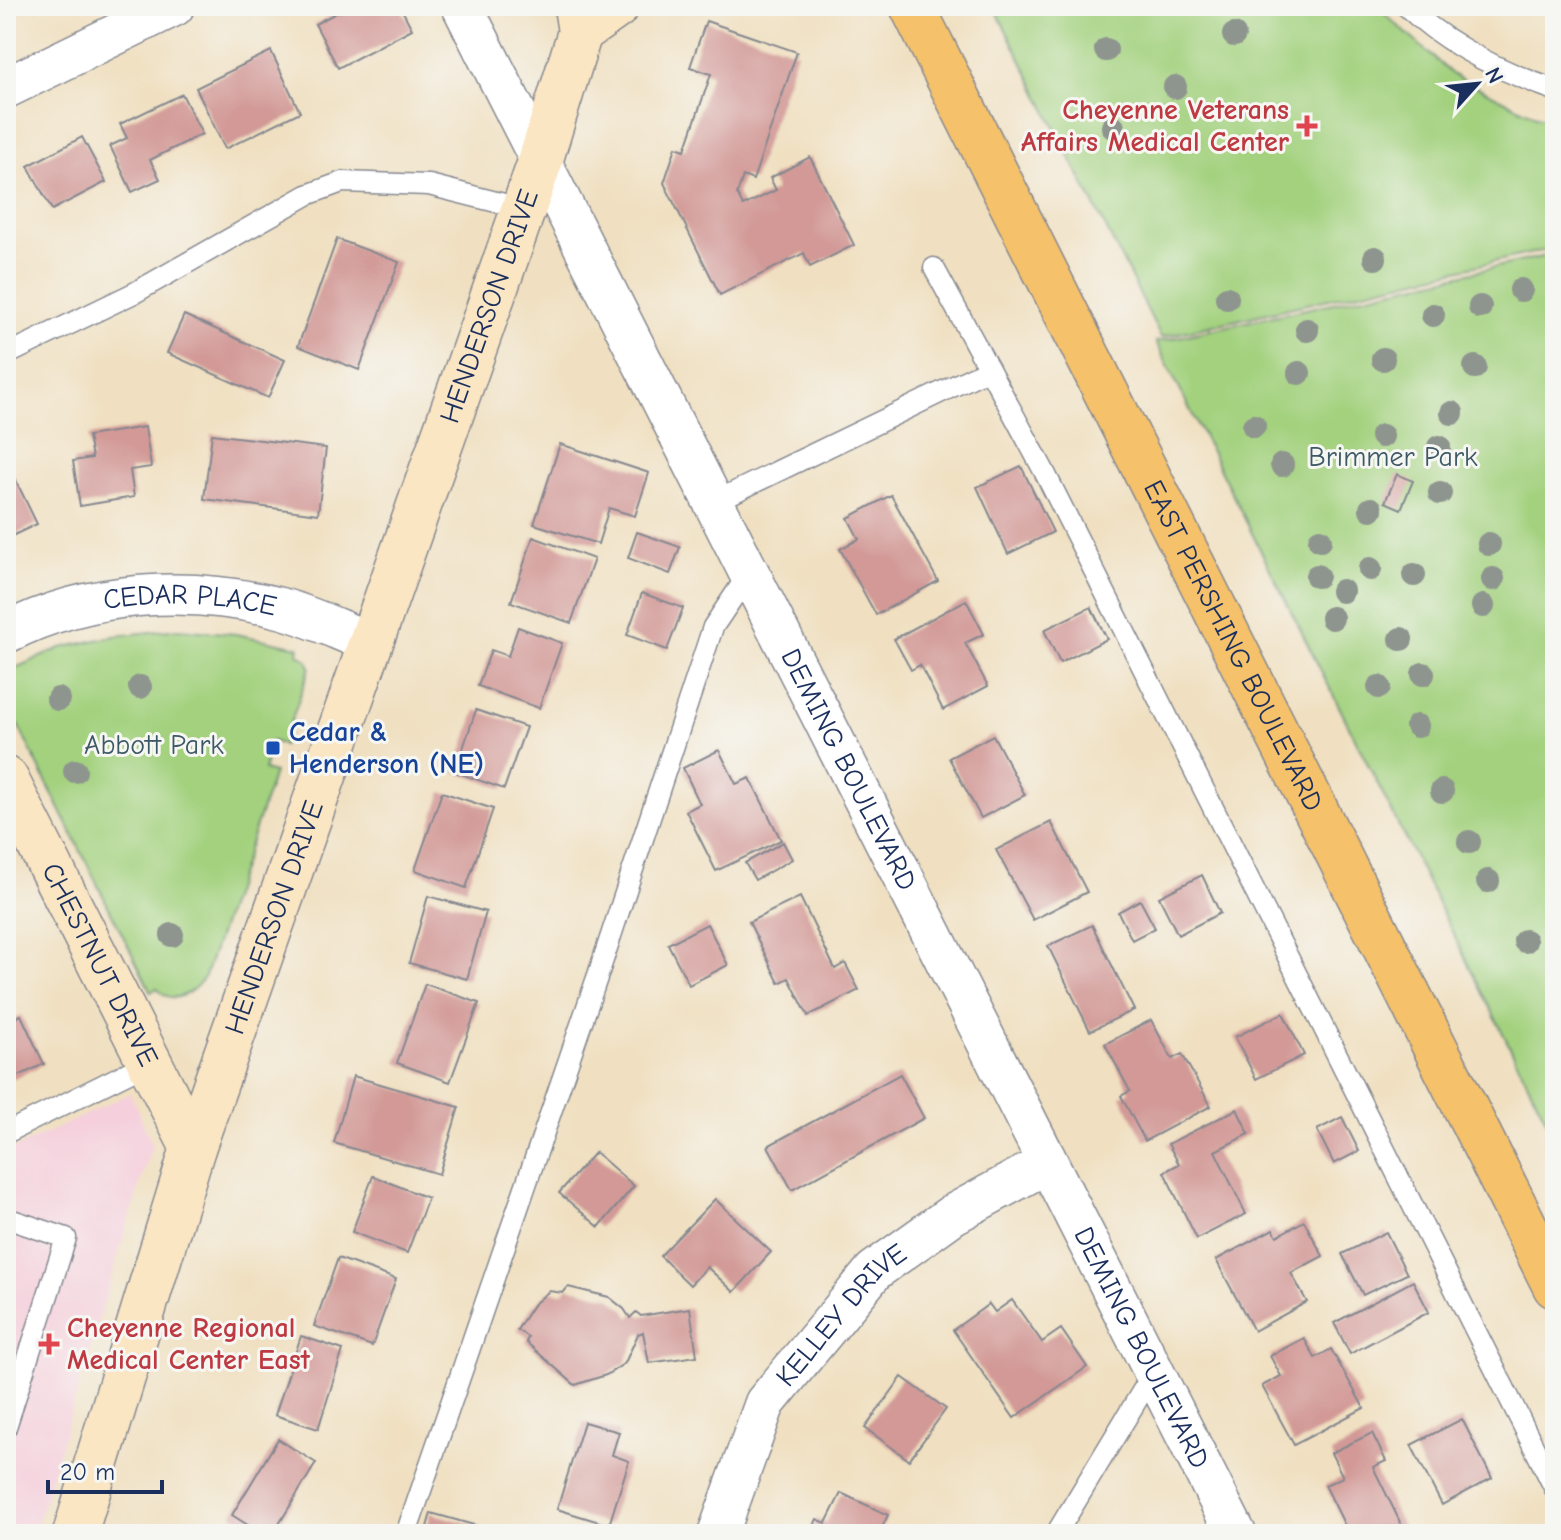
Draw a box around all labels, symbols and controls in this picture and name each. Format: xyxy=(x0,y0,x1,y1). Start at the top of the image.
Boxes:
north arrow xyxy=(1437,44,1517,124)
text: N xyxy=(1479,63,1509,88)
place label: Cheyenne Veterans Affairs Medical Center xyxy=(1021,94,1290,158)
marker: Cheyenne Veterans Affairs Medical Center xyxy=(1296,115,1318,137)
street label: HENDERSON DRIVE xyxy=(433,185,545,427)
park label: Brimmer Park xyxy=(1308,441,1478,473)
street label: EAST PERSHING BOULEVARD xyxy=(1137,475,1330,817)
street label: CEDAR PLACE xyxy=(101,578,280,623)
street label: DEMING BOULEVARD xyxy=(774,644,923,896)
place label: Cedar & Henderson (NE) xyxy=(289,716,484,780)
park label: Abbott Park xyxy=(84,729,224,761)
marker: Cedar & Henderson (NE) xyxy=(264,739,282,757)
street label: HENDERSON DRIVE xyxy=(218,796,330,1038)
street label: CHESTNUT DRIVE xyxy=(35,858,165,1071)
street label: DEMING BOULEVARD xyxy=(1067,1222,1216,1474)
street label: KELLEY DRIVE xyxy=(770,1237,913,1393)
place label: Cheyenne Regional Medical Center East xyxy=(67,1312,311,1376)
marker: Cheyenne Regional Medical Center East xyxy=(38,1333,60,1355)
scale bar xyxy=(48,1444,162,1494)
text: 20 m xyxy=(60,1458,115,1486)

